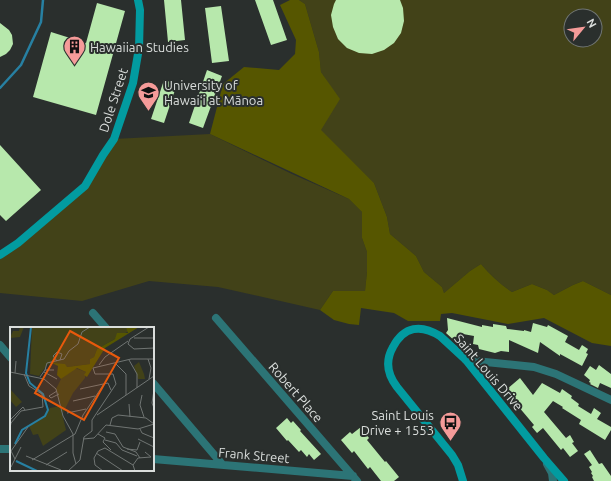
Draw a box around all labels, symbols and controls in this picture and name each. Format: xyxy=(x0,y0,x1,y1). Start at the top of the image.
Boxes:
north arrow xyxy=(563,8,603,48)
text: N xyxy=(585,17,599,30)
building icon: Hawaiian Studies xyxy=(62,34,88,67)
place label: Hawaiian Studies xyxy=(90,40,189,54)
street label: Dole Street xyxy=(96,66,130,134)
place label: University of Hawaiʻi at Mānoa xyxy=(164,78,263,107)
school or university icon: University of Hawaiʻi at Mānoa xyxy=(136,79,162,112)
inset map xyxy=(10,327,154,471)
street label: Saint Louis Drive xyxy=(452,331,526,413)
street label: Robert Place xyxy=(266,359,326,425)
place label: Saint Louis Drive + 1553 xyxy=(361,408,434,437)
bus stop icon: Saint Louis Drive + 1553 xyxy=(437,409,463,442)
street label: Frank Street xyxy=(218,445,290,465)

